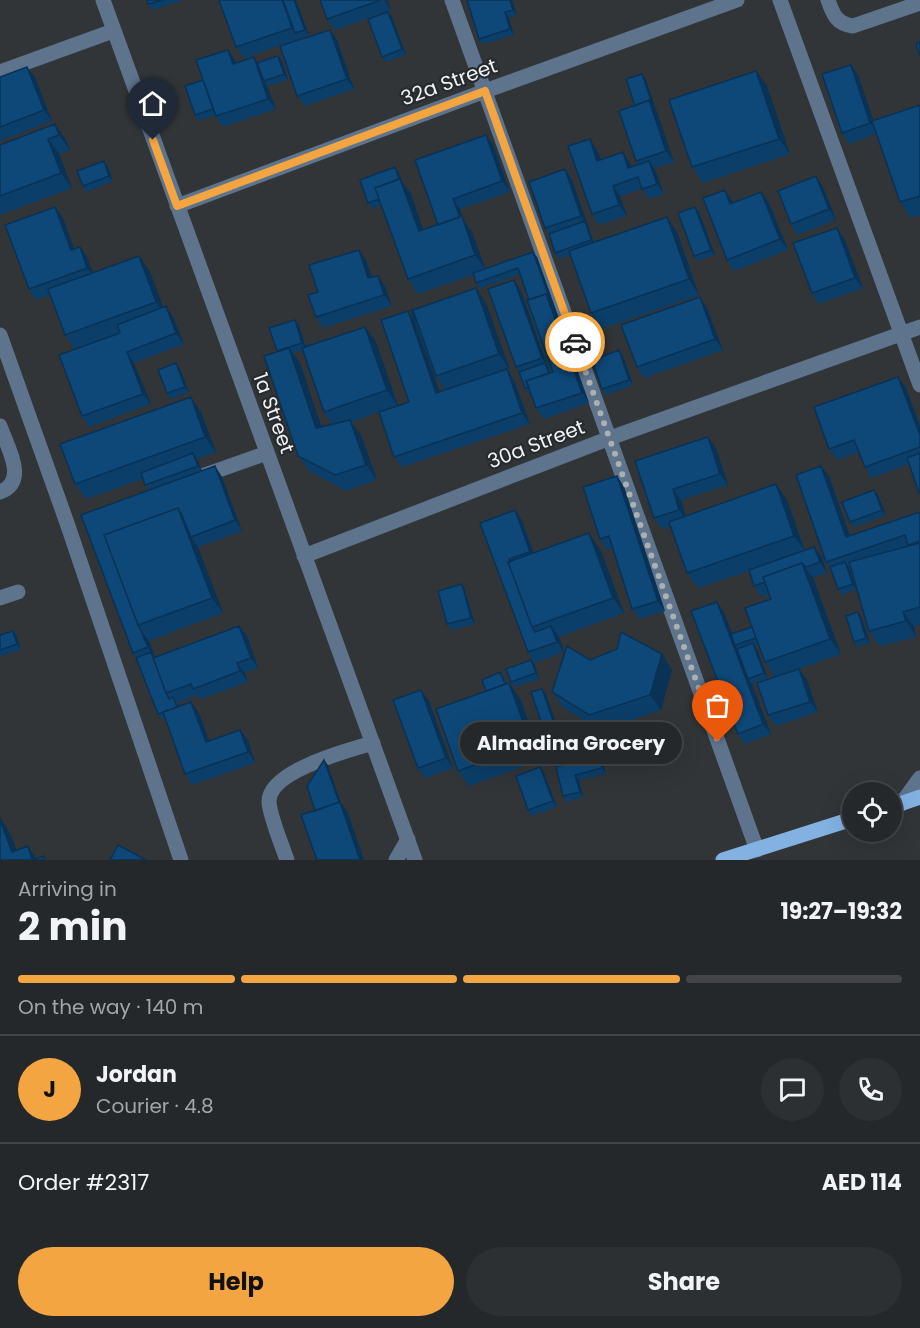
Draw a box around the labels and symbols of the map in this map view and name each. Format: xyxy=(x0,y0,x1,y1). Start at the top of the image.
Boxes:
street label: 32a Street xyxy=(397,52,501,112)
pin xyxy=(127,78,178,140)
courier xyxy=(545,312,605,372)
street label: 1a Street xyxy=(247,369,301,457)
street label: 30a Street xyxy=(483,413,589,475)
pin xyxy=(692,680,743,742)
callout: Almadina Grocery xyxy=(460,721,682,763)

